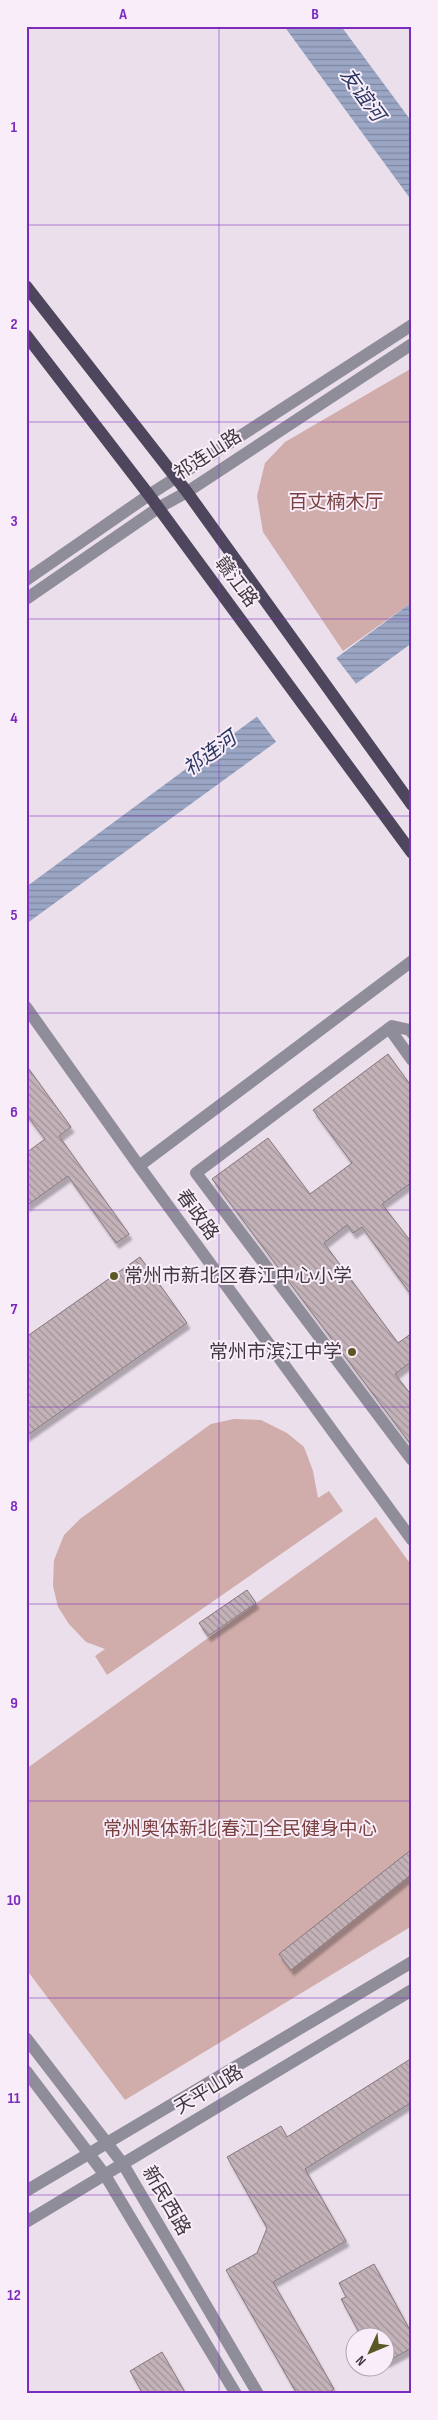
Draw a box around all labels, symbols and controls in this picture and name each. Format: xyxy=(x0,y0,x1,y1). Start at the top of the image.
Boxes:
text: A xyxy=(118,5,127,24)
text: B xyxy=(311,5,319,24)
water label: 友谊河 xyxy=(335,64,392,130)
text: 1 xyxy=(11,118,18,137)
text: 2 xyxy=(10,315,18,334)
street label: 祁连山路 xyxy=(170,425,246,485)
park label: 百丈楠木厅 xyxy=(288,491,384,514)
text: 3 xyxy=(10,512,18,531)
street label: 赣江路 xyxy=(210,552,262,612)
text: 4 xyxy=(10,709,18,728)
water label: 祁连河 xyxy=(179,724,245,781)
text: 5 xyxy=(10,906,18,925)
text: 6 xyxy=(10,1103,18,1122)
street label: 春政路 xyxy=(171,1185,223,1245)
place label: 常州市新北区春江中心小学 xyxy=(124,1265,352,1288)
marker: 常州市新北区春江中心小学 xyxy=(108,1270,120,1282)
text: 7 xyxy=(11,1300,18,1319)
place label: 常州市滨江中学 xyxy=(209,1341,342,1364)
marker: 常州市滨江中学 xyxy=(346,1346,358,1358)
text: 8 xyxy=(10,1497,18,1516)
text: 9 xyxy=(10,1694,18,1713)
park label: 常州奥体新北(春江)全民健身中心 xyxy=(103,1818,377,1841)
text: 10 xyxy=(7,1891,21,1910)
street label: 天平山路 xyxy=(170,2061,248,2119)
text: 11 xyxy=(8,2089,21,2108)
street label: 新民西路 xyxy=(137,2162,195,2240)
text: 12 xyxy=(7,2286,21,2305)
north arrow xyxy=(346,2328,396,2378)
text: N xyxy=(352,2352,370,2369)

